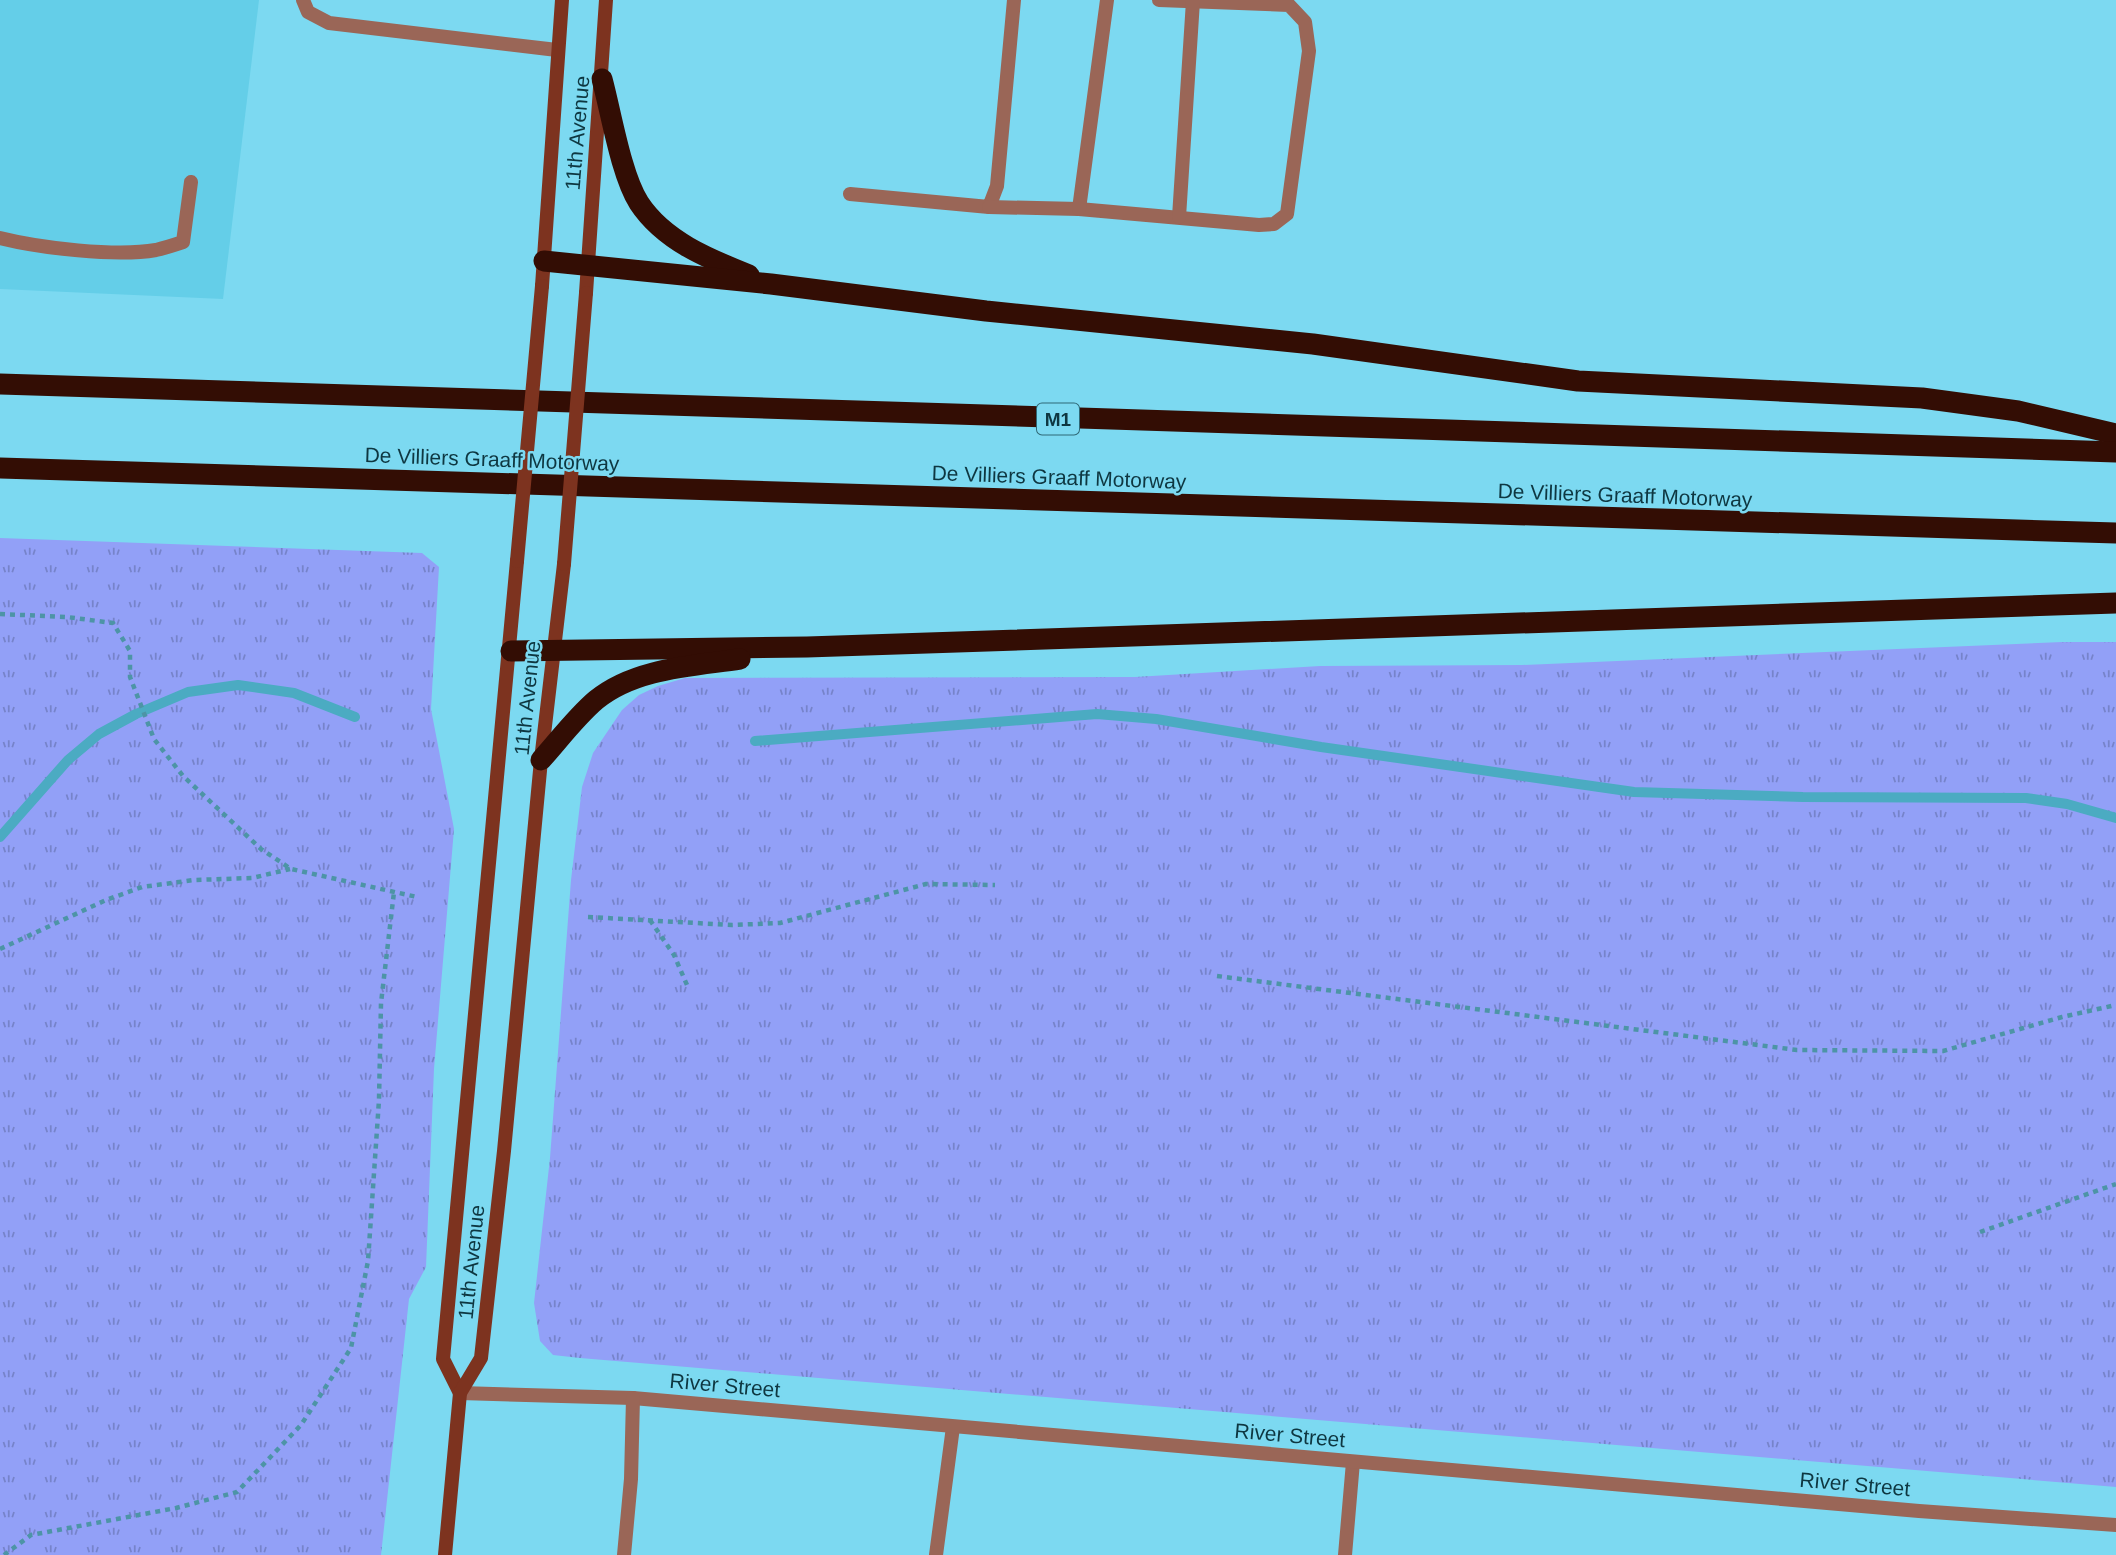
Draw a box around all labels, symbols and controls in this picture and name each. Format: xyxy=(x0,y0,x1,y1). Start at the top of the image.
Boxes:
street label: 11th Avenue xyxy=(561,75,593,191)
road number: M1 xyxy=(1037,404,1079,434)
street label: De Villiers Graaff Motorway xyxy=(364,443,620,475)
street label: De Villiers Graaff Motorway xyxy=(931,461,1187,493)
street label: De Villiers Graaff Motorway xyxy=(1497,479,1753,511)
street label: 11th Avenue xyxy=(510,640,544,756)
street label: 11th Avenue xyxy=(454,1204,488,1320)
street label: River Street xyxy=(669,1369,781,1401)
street label: River Street xyxy=(1234,1419,1346,1451)
street label: River Street xyxy=(1799,1468,1911,1500)

